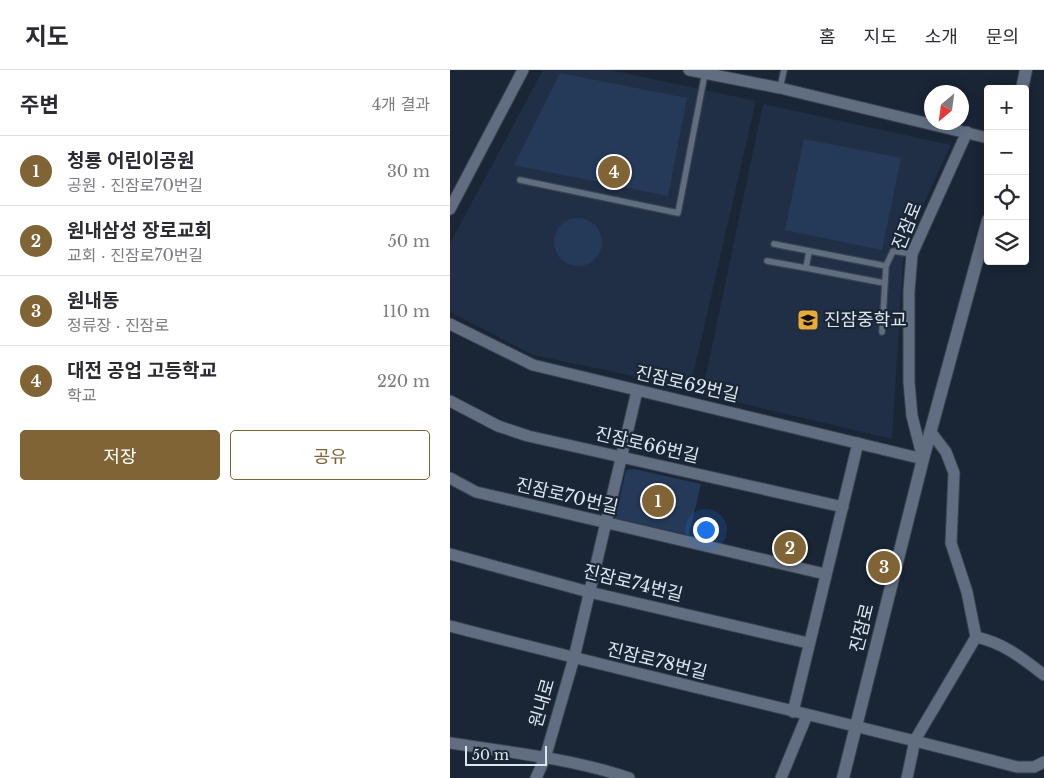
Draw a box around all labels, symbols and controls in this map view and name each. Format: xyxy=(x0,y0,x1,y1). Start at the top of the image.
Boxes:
text: 지도 xyxy=(25,22,69,51)
text: 홈 xyxy=(819,26,836,48)
text: 지도 xyxy=(864,26,897,48)
text: 소개 xyxy=(925,26,958,48)
text: 문의 xyxy=(986,26,1019,48)
north arrow xyxy=(924,85,969,130)
map controls xyxy=(984,85,1029,265)
button: + xyxy=(984,85,1029,130)
text: 주변 xyxy=(20,92,59,118)
text: 4개 결과 xyxy=(372,94,430,114)
button: − xyxy=(984,130,1029,175)
text: 청룡 어린이공원 xyxy=(67,149,194,172)
pin: 4 xyxy=(598,153,630,191)
text: 1 xyxy=(33,161,39,181)
text: 30 m xyxy=(387,161,430,181)
text: 공원 · 진잠로70번길 xyxy=(67,175,203,195)
button: locate xyxy=(984,175,1029,220)
street label: 진잠로 xyxy=(887,199,927,253)
text: 원내삼성 장로교회 xyxy=(67,219,212,242)
button: layers xyxy=(984,220,1029,265)
text: 2 xyxy=(31,231,41,251)
text: 50 m xyxy=(388,231,430,251)
text: 교회 · 진잠로70번길 xyxy=(67,245,203,265)
text: 원내동 xyxy=(67,289,119,312)
text: 3 xyxy=(31,301,41,321)
text: 110 m xyxy=(383,301,430,321)
school or university icon: 진잠중학교 xyxy=(796,308,820,332)
place label: 진잠중학교 xyxy=(824,309,907,331)
text: 정류장 · 진잠로 xyxy=(67,315,169,335)
text: 대전 공업 고등학교 xyxy=(67,359,217,382)
street label: 진잠로62번길 xyxy=(633,361,741,407)
text: 4 xyxy=(31,371,41,391)
text: 220 m xyxy=(377,371,430,391)
text: 학교 xyxy=(67,385,96,405)
street label: 진잠로66번길 xyxy=(593,422,701,468)
button: 저장 xyxy=(20,430,220,480)
button: 공유 xyxy=(230,430,430,480)
street label: 진잠로70번길 xyxy=(514,474,620,518)
pin: 1 xyxy=(642,482,674,520)
your location xyxy=(693,517,719,543)
pin: 2 xyxy=(774,529,806,567)
pin: 3 xyxy=(868,548,900,586)
street label: 진잠로74번길 xyxy=(581,560,685,606)
street label: 진잠로 xyxy=(845,601,879,655)
street label: 진잠로78번길 xyxy=(604,638,710,684)
street label: 원내로 xyxy=(525,676,559,730)
scale bar xyxy=(465,743,548,766)
text: 50 m xyxy=(472,746,509,764)

